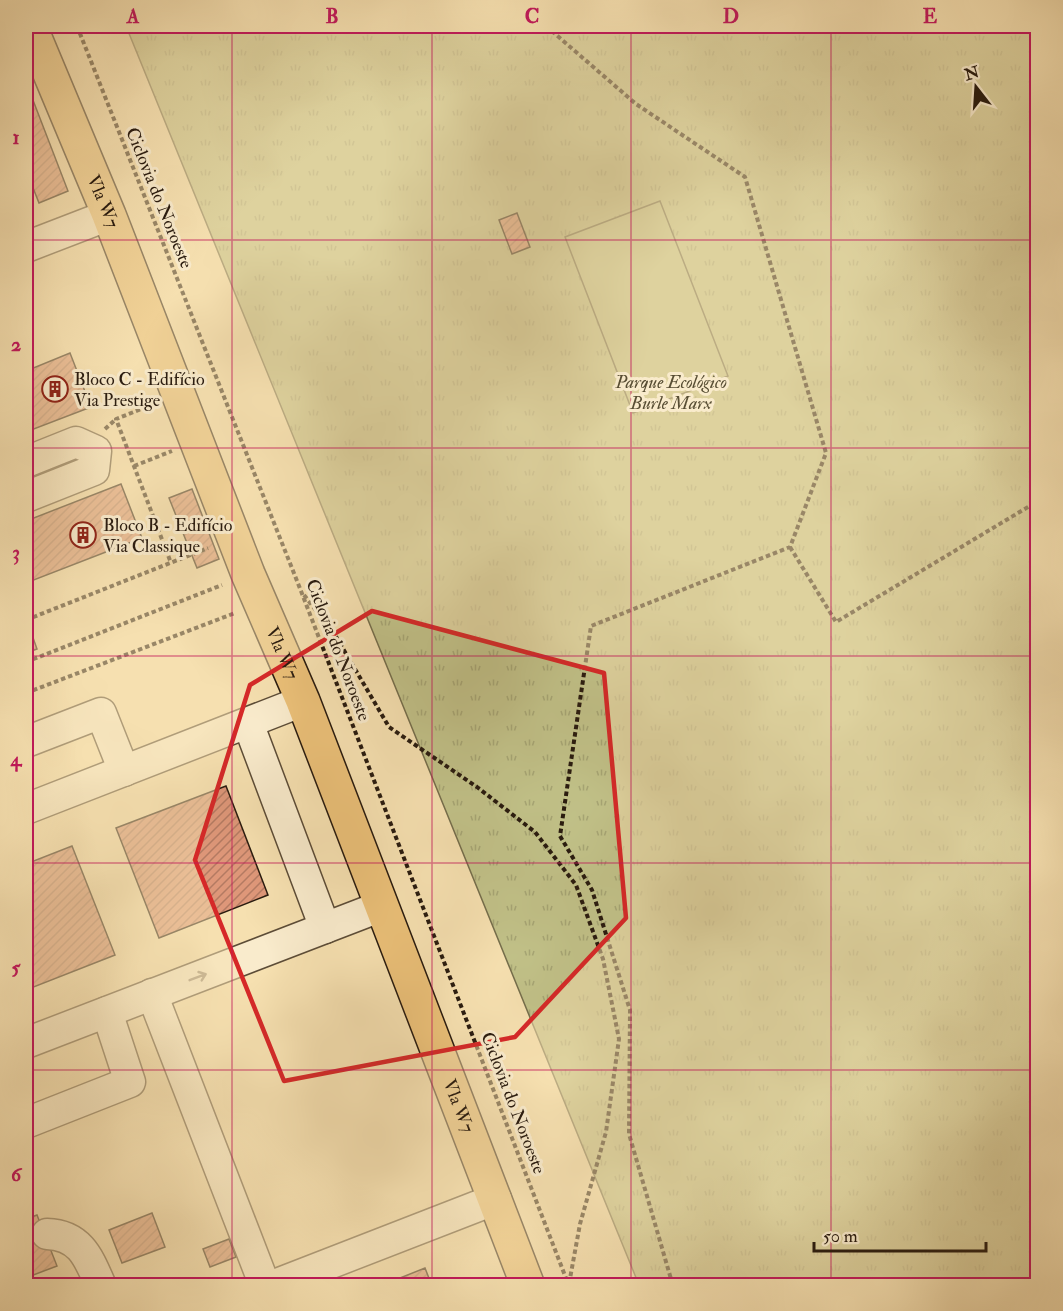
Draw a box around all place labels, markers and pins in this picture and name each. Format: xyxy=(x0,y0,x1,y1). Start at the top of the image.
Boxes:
place label: Bloco C - Edifício Via Prestige xyxy=(74,368,205,412)
building icon: Bloco C - Edifício Via Prestige xyxy=(40,374,70,404)
place label: Bloco B - Edifício Via Classique xyxy=(103,514,233,558)
building icon: Bloco B - Edifício Via Classique xyxy=(68,520,98,550)

